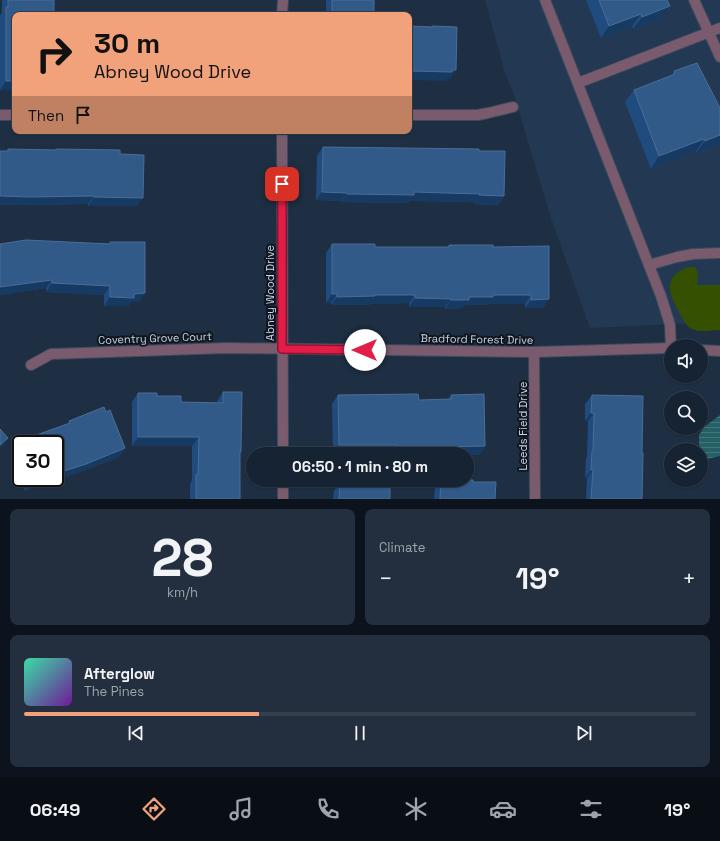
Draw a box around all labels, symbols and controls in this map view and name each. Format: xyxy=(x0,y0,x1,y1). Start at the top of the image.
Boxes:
text: 30 m xyxy=(94,25,160,61)
icon: right xyxy=(28,28,80,80)
text: Abney Wood Drive xyxy=(94,60,251,83)
icon: arrive xyxy=(72,104,94,126)
text: Then xyxy=(28,106,64,125)
pin xyxy=(265,167,299,201)
icon: arrive xyxy=(271,173,293,195)
street label: Abney Wood Drive xyxy=(263,245,277,341)
street label: Coventry Grove Court xyxy=(98,329,212,347)
position arrow xyxy=(344,329,386,371)
street label: Bradford Forest Drive xyxy=(420,331,534,347)
map controls xyxy=(664,339,708,487)
button: sound xyxy=(664,339,708,383)
street label: Leeds Field Drive xyxy=(516,382,530,470)
button: search xyxy=(664,391,708,435)
speed limit sign: 30 xyxy=(12,435,64,487)
button: layers xyxy=(664,443,708,487)
text: 06:50 · 1 min · 80 m xyxy=(292,457,428,476)
text: 28 xyxy=(151,525,214,591)
text: Climate xyxy=(379,539,425,556)
text: 19° xyxy=(516,559,559,598)
text: − xyxy=(379,564,393,592)
text: + xyxy=(682,564,696,592)
text: km/h xyxy=(167,584,198,601)
text: Afterglow xyxy=(84,664,155,683)
text: The Pines xyxy=(84,683,144,700)
icon: previous xyxy=(125,722,147,744)
icon: pause xyxy=(349,722,371,744)
icon: next xyxy=(573,722,595,744)
icon: directions xyxy=(140,795,168,823)
icon: music xyxy=(227,795,255,823)
icon: phone xyxy=(314,795,342,823)
icon: climate xyxy=(402,795,430,823)
icon: car xyxy=(489,795,517,823)
icon: filters xyxy=(577,795,605,823)
text: 06:49 xyxy=(30,798,80,821)
text: 19° xyxy=(664,798,690,821)

